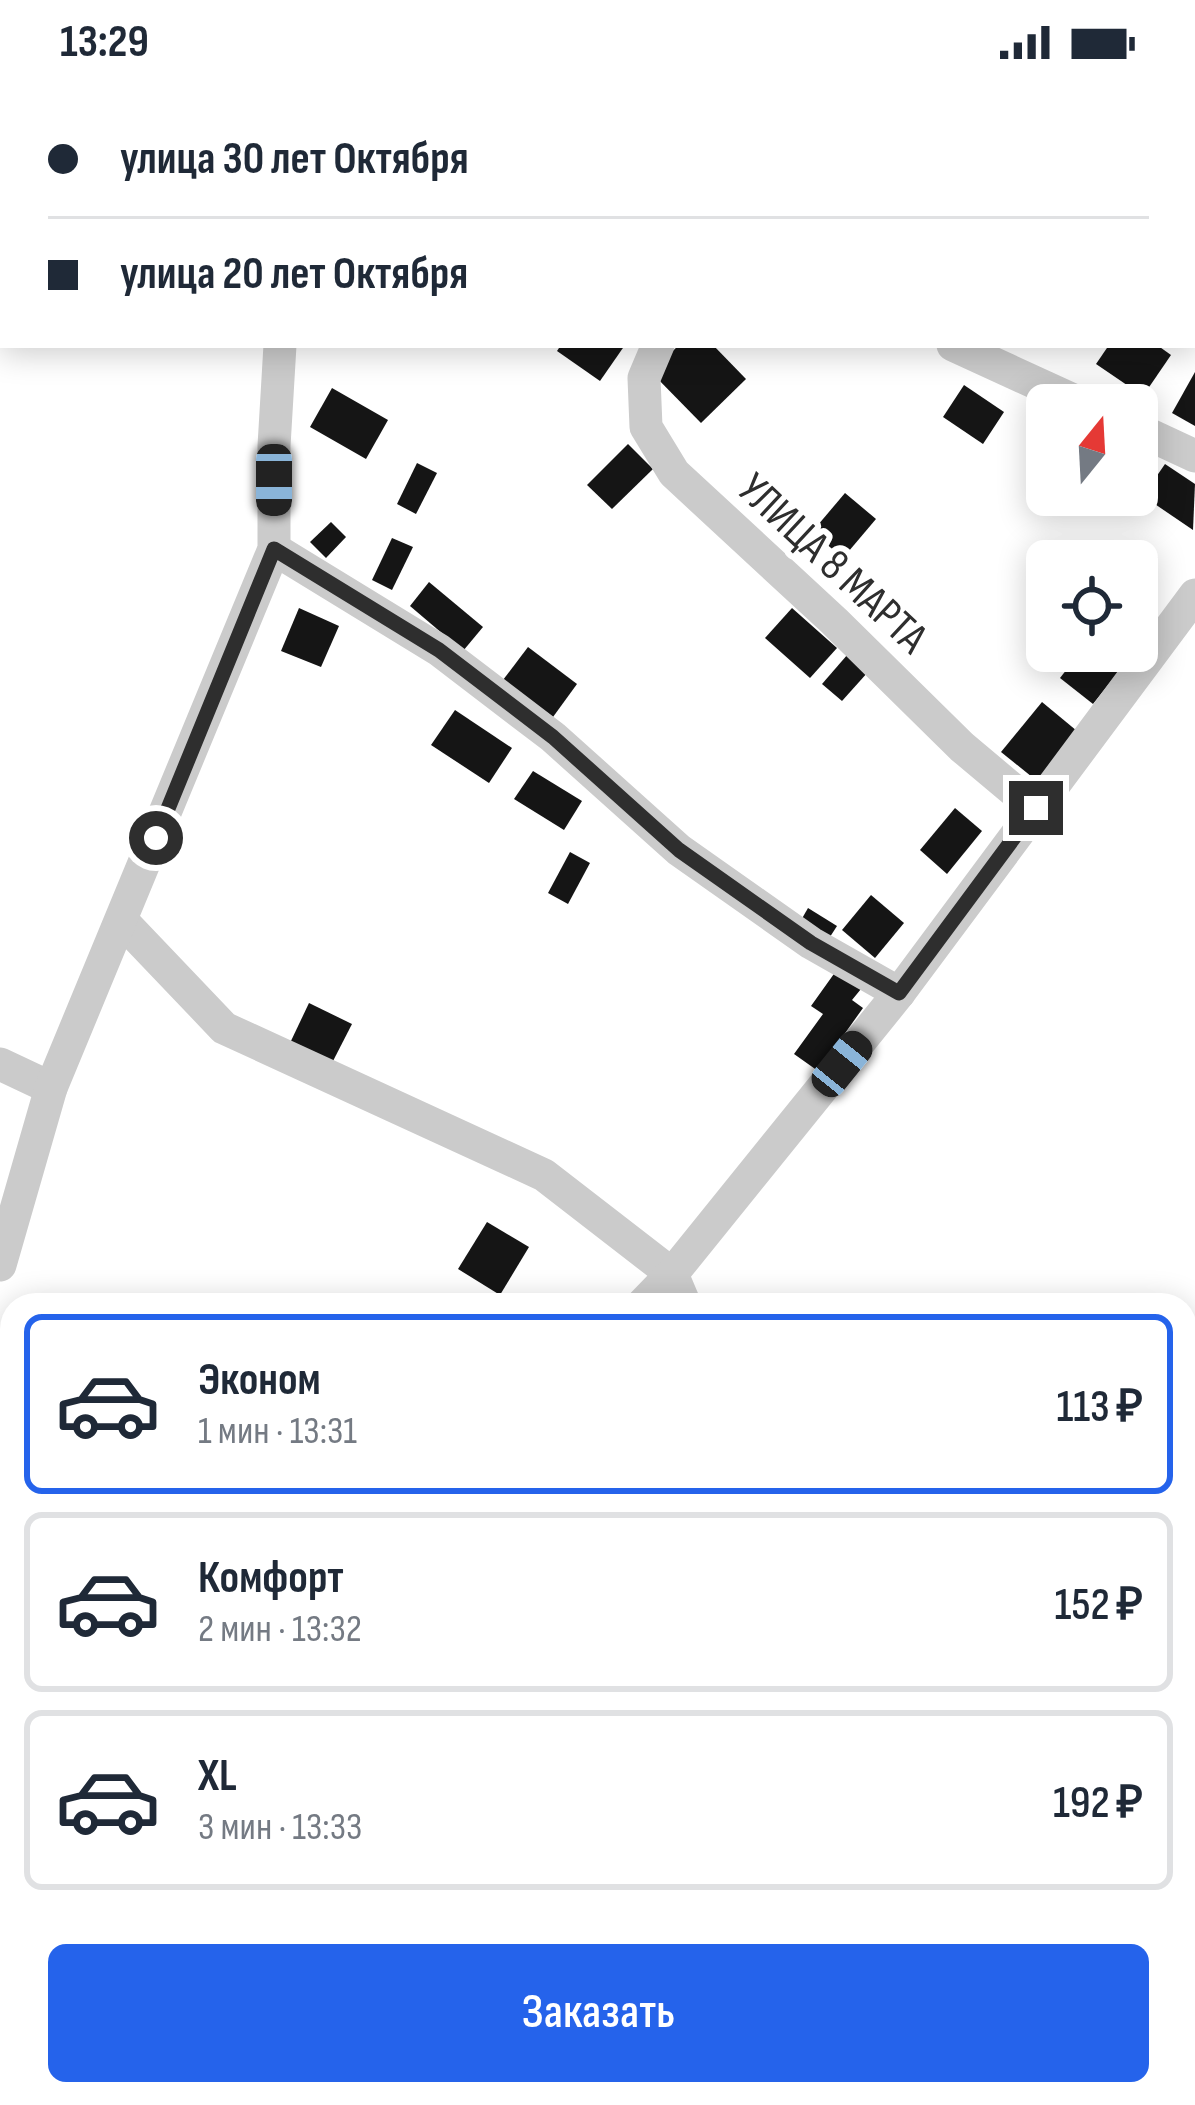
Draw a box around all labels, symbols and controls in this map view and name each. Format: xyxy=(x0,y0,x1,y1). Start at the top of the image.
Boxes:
text: 13:29 xyxy=(60,15,149,70)
text: улица 30 лет Октября xyxy=(120,132,469,187)
text: улица 20 лет Октября xyxy=(120,247,468,302)
north arrow xyxy=(1026,384,1158,516)
map controls xyxy=(1026,384,1158,672)
car xyxy=(256,444,292,516)
street label: УЛИЦА 8 МАРТА xyxy=(726,462,939,666)
button: locate xyxy=(1026,540,1158,672)
route end xyxy=(1009,781,1063,835)
route start xyxy=(129,811,183,865)
car xyxy=(805,1025,879,1103)
icon: car xyxy=(54,1350,162,1458)
text: Эконом xyxy=(198,1353,321,1408)
text: 113 ₽ xyxy=(1056,1380,1143,1435)
text: 1 мин · 13:31 xyxy=(198,1408,357,1455)
icon: car xyxy=(54,1548,162,1656)
text: Комфорт xyxy=(198,1551,344,1606)
text: 152 ₽ xyxy=(1055,1578,1143,1633)
text: 2 мин · 13:32 xyxy=(198,1606,362,1653)
icon: car xyxy=(54,1746,162,1854)
text: XL xyxy=(198,1749,237,1804)
text: 192 ₽ xyxy=(1053,1776,1143,1831)
text: 3 мин · 13:33 xyxy=(198,1804,362,1851)
button: Заказать xyxy=(48,1944,1149,2082)

